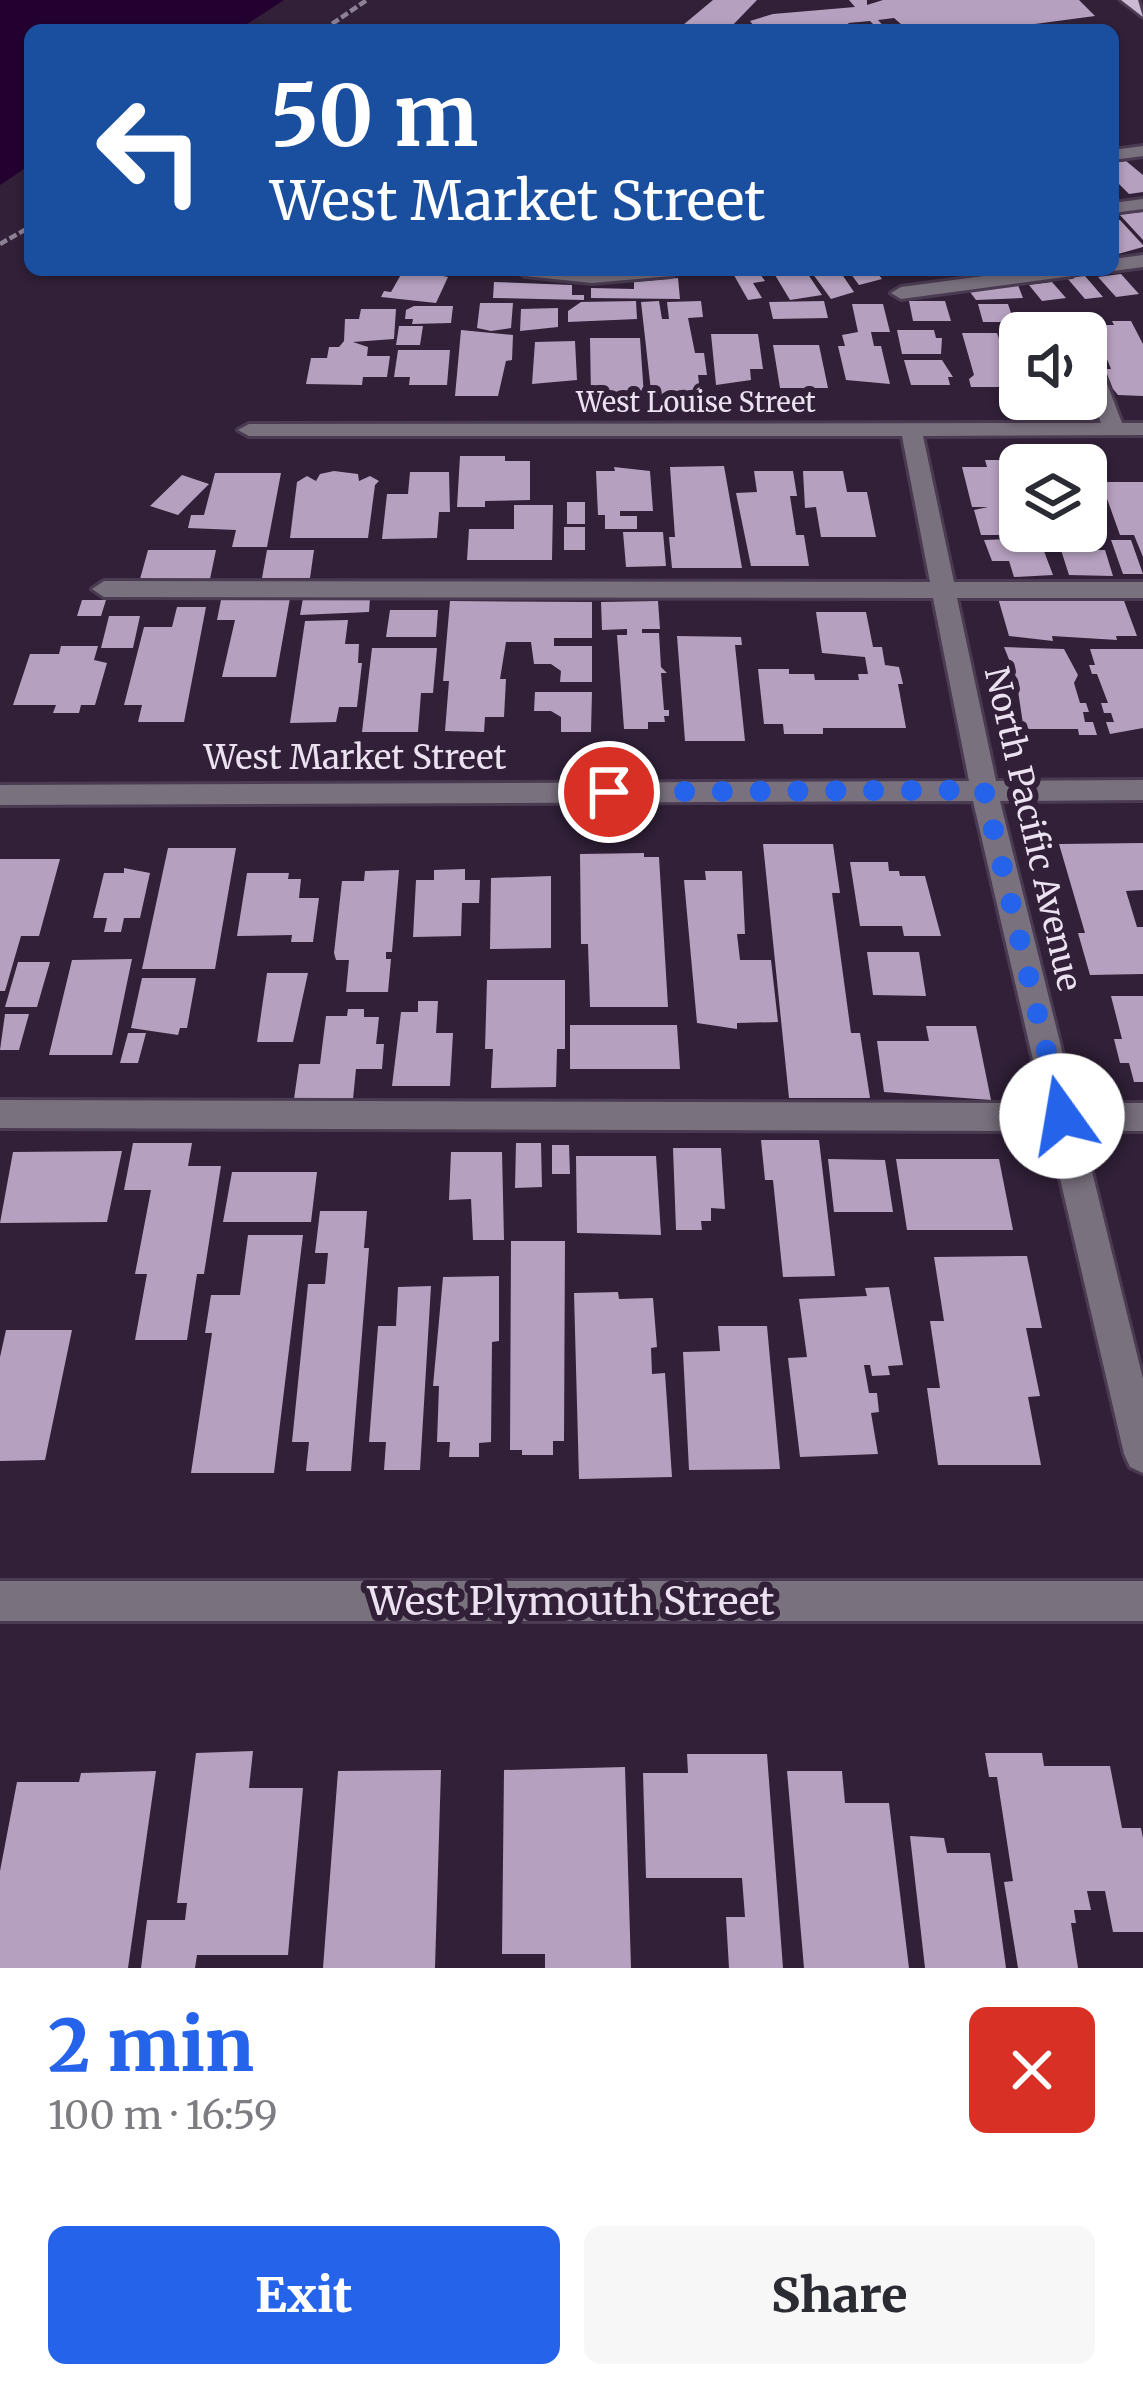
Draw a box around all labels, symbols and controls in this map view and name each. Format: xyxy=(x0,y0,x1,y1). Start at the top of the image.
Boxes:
text: 50 m xyxy=(270,63,478,169)
icon: left xyxy=(72,72,228,228)
text: West Market Street xyxy=(270,167,765,235)
map controls xyxy=(999,312,1107,552)
button: sound xyxy=(999,312,1107,420)
street label: West Louise Street xyxy=(575,385,816,419)
button: layers xyxy=(999,444,1107,552)
street label: North Pacific Avenue xyxy=(976,663,1090,995)
street label: West Market Street xyxy=(203,737,506,778)
pin xyxy=(558,741,660,843)
icon: arrive xyxy=(576,759,642,825)
position arrow xyxy=(999,1053,1125,1179)
street label: West Plymouth Street xyxy=(366,1577,775,1626)
text: 2 min xyxy=(48,2000,254,2091)
button: close xyxy=(969,2007,1095,2133)
text: 100 m · 16:59 xyxy=(48,2091,278,2140)
button: Exit xyxy=(48,2226,560,2364)
button: Share xyxy=(584,2226,1095,2364)

